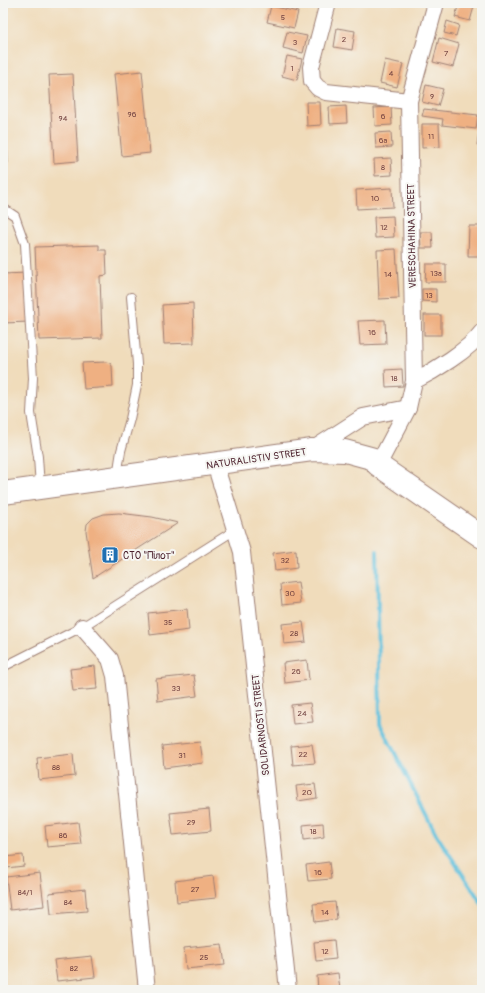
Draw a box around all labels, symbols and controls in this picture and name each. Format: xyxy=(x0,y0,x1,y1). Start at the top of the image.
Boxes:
house number: 5 xyxy=(281,13,285,22)
house number: 2 xyxy=(342,35,347,44)
house number: 3 xyxy=(293,38,298,47)
house number: 7 xyxy=(444,49,449,58)
house number: 1 xyxy=(290,64,294,73)
house number: 4 xyxy=(389,69,394,78)
house number: 9 xyxy=(430,92,434,101)
house number: 96 xyxy=(128,110,137,119)
house number: 6 xyxy=(381,112,386,121)
house number: 94 xyxy=(59,114,68,123)
house number: 11 xyxy=(428,132,434,141)
house number: 6а xyxy=(379,136,387,145)
house number: 8 xyxy=(381,163,385,172)
street label: VERESCHAHINA STREET xyxy=(405,183,419,288)
house number: 10 xyxy=(371,194,380,203)
house number: 12 xyxy=(380,223,388,232)
house number: 13а xyxy=(430,269,442,278)
house number: 14 xyxy=(384,270,392,279)
house number: 13 xyxy=(425,291,433,300)
house number: 16 xyxy=(368,328,376,337)
house number: 18 xyxy=(390,374,398,383)
street label: NATURALISTIV STREET xyxy=(205,446,307,472)
building icon: СТО "Пілот" xyxy=(100,545,120,565)
place label: СТО "Пілот" xyxy=(123,550,175,562)
house number: 32 xyxy=(281,556,290,565)
house number: 30 xyxy=(285,589,295,598)
house number: 35 xyxy=(164,618,172,627)
house number: 28 xyxy=(290,629,298,638)
house number: 26 xyxy=(291,667,301,676)
street label: SOLIDARNOSTI STREET xyxy=(250,673,272,776)
house number: 33 xyxy=(172,684,181,693)
house number: 24 xyxy=(297,709,307,718)
house number: 22 xyxy=(299,750,308,759)
house number: 31 xyxy=(178,751,186,760)
house number: 88 xyxy=(52,763,60,772)
house number: 20 xyxy=(302,788,313,797)
house number: 29 xyxy=(187,818,195,827)
house number: 18 xyxy=(309,827,317,836)
house number: 86 xyxy=(59,831,68,840)
house number: 16 xyxy=(314,868,322,877)
house number: 27 xyxy=(191,885,200,894)
house number: 84/1 xyxy=(18,888,32,897)
house number: 84 xyxy=(64,898,73,907)
house number: 14 xyxy=(321,908,329,917)
house number: 12 xyxy=(321,947,329,956)
house number: 25 xyxy=(200,953,208,962)
house number: 82 xyxy=(70,964,79,973)

